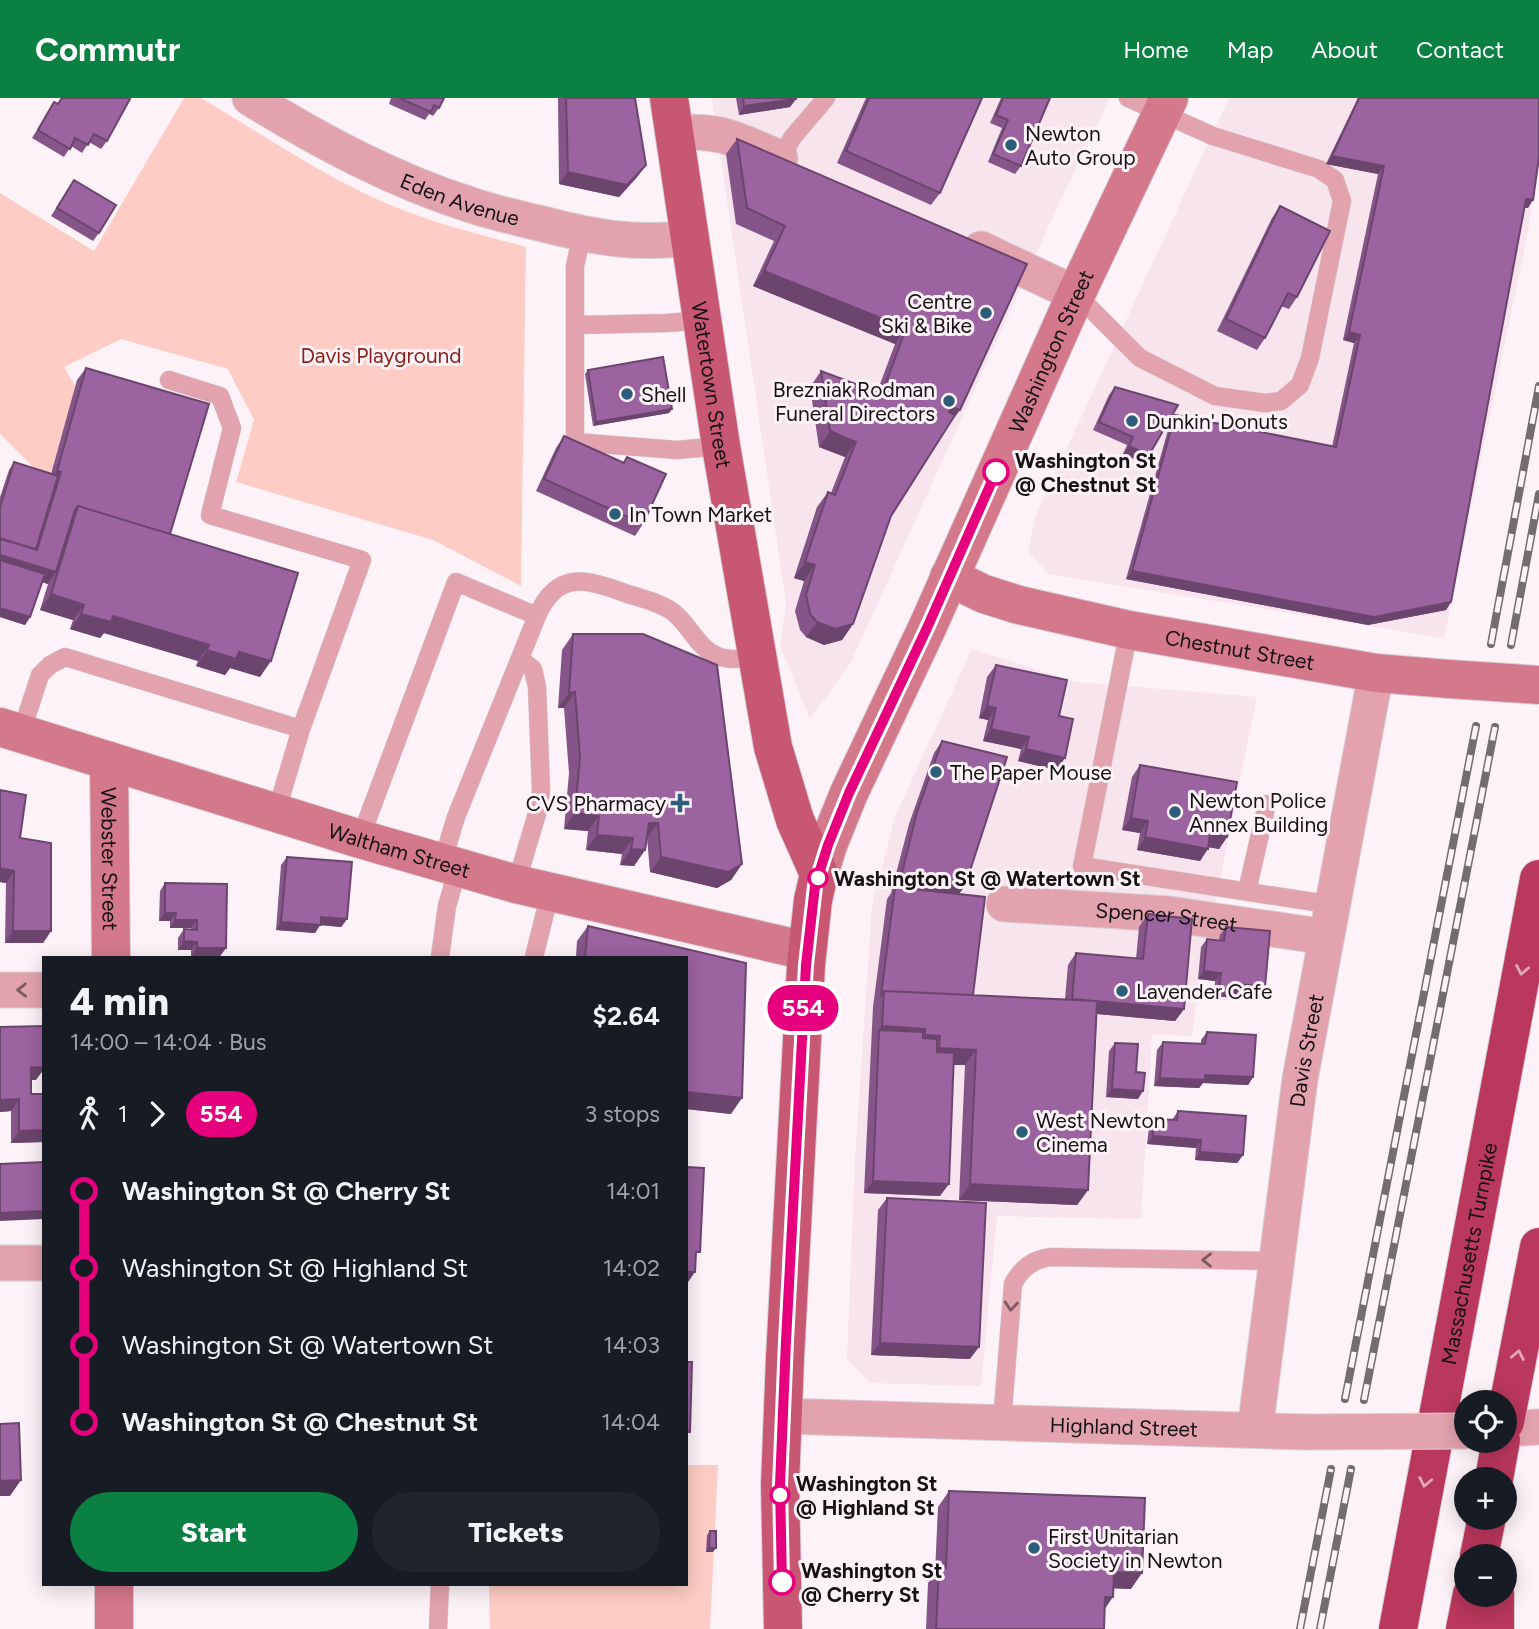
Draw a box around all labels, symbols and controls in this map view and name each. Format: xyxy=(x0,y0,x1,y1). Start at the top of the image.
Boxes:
text: Commutr xyxy=(35,30,180,69)
text: Home xyxy=(1123,35,1189,64)
text: Map xyxy=(1227,35,1273,64)
text: About xyxy=(1311,35,1378,64)
text: Contact xyxy=(1416,35,1504,64)
place label: Newton Auto Group xyxy=(1025,121,1136,170)
marker: Newton Auto Group xyxy=(1003,137,1019,153)
street label: Eden Avenue xyxy=(397,167,522,230)
street label: Washington Street xyxy=(1003,266,1098,437)
place label: Centre Ski & Bike xyxy=(881,289,972,338)
street label: Watertown Street xyxy=(687,300,737,470)
marker: Centre Ski & Bike xyxy=(978,305,994,321)
park label: Davis Playground xyxy=(300,343,462,368)
place label: Brezniak Rodman Funeral Directors xyxy=(773,377,935,426)
place label: Shell xyxy=(641,382,686,407)
marker: Shell xyxy=(619,386,635,402)
marker: Brezniak Rodman Funeral Directors xyxy=(941,393,957,409)
place label: Dunkin' Donuts xyxy=(1146,409,1288,434)
marker: Dunkin' Donuts xyxy=(1124,413,1140,429)
place label: Washington St @ Chestnut St xyxy=(1015,448,1156,497)
marker: Washington St @ Chestnut St xyxy=(983,459,1009,485)
place label: In Town Market xyxy=(629,502,772,527)
marker: In Town Market xyxy=(607,506,623,522)
street label: Chestnut Street xyxy=(1163,624,1317,675)
place label: The Paper Mouse xyxy=(950,760,1112,785)
marker: The Paper Mouse xyxy=(928,764,944,780)
street label: Webster Street xyxy=(97,787,123,931)
place label: Newton Police Annex Building xyxy=(1189,788,1328,837)
place label: CVS Pharmacy xyxy=(526,791,666,816)
marker: CVS Pharmacy xyxy=(672,795,688,811)
marker: Newton Police Annex Building xyxy=(1167,804,1183,820)
street label: Waltham Street xyxy=(325,817,473,883)
place label: Washington St @ Watertown St xyxy=(834,866,1141,891)
marker: Washington St @ Watertown St xyxy=(808,868,828,888)
street label: Spencer Street xyxy=(1095,897,1239,936)
one-way arrow xyxy=(1515,964,1530,976)
text: 4 min xyxy=(70,979,169,1025)
place label: Lavender Cafe xyxy=(1136,979,1272,1004)
one-way arrow xyxy=(16,982,27,998)
marker: Lavender Cafe xyxy=(1114,983,1130,999)
line badge: 554 xyxy=(763,985,843,1031)
street label: Davis Street xyxy=(1284,992,1328,1109)
text: 554 xyxy=(781,993,825,1022)
text: $2.64 xyxy=(593,1000,660,1032)
text: 14:00 – 14:04 · Bus xyxy=(70,1028,267,1056)
icon: walk xyxy=(70,1095,108,1133)
icon: forward xyxy=(138,1095,176,1133)
text: 554 xyxy=(200,1099,243,1128)
text: 1 xyxy=(118,1100,128,1128)
text: 3 stops xyxy=(585,1100,660,1128)
place label: West Newton Cinema xyxy=(1036,1108,1165,1157)
marker: West Newton Cinema xyxy=(1014,1124,1030,1140)
street label: Massachusetts Turnpike xyxy=(1435,1140,1502,1367)
text: Washington St @ Cherry St xyxy=(122,1175,450,1207)
text: 14:01 xyxy=(606,1177,660,1205)
text: Washington St @ Highland St xyxy=(122,1252,468,1284)
one-way arrow xyxy=(1201,1252,1212,1268)
text: 14:02 xyxy=(603,1254,660,1282)
one-way arrow xyxy=(1004,1301,1019,1312)
text: Washington St @ Watertown St xyxy=(122,1329,493,1361)
text: 14:03 xyxy=(603,1331,660,1359)
one-way arrow xyxy=(1510,1349,1525,1361)
map controls xyxy=(1454,1390,1517,1607)
button: locate xyxy=(1454,1390,1517,1453)
text: Washington St @ Chestnut St xyxy=(122,1406,478,1438)
text: 14:04 xyxy=(601,1408,660,1436)
street label: Highland Street xyxy=(1049,1412,1198,1441)
button: + xyxy=(1454,1467,1517,1530)
place label: Washington St @ Highland St xyxy=(796,1471,937,1520)
one-way arrow xyxy=(1419,1476,1434,1488)
marker: Washington St @ Highland St xyxy=(770,1485,790,1505)
button: Start xyxy=(70,1492,358,1572)
button: Tickets xyxy=(372,1492,660,1572)
place label: First Unitarian Society in Newton xyxy=(1048,1524,1222,1573)
marker: First Unitarian Society in Newton xyxy=(1026,1540,1042,1556)
button: − xyxy=(1454,1544,1517,1607)
place label: Washington St @ Cherry St xyxy=(801,1558,942,1607)
marker: Washington St @ Cherry St xyxy=(769,1569,795,1595)

